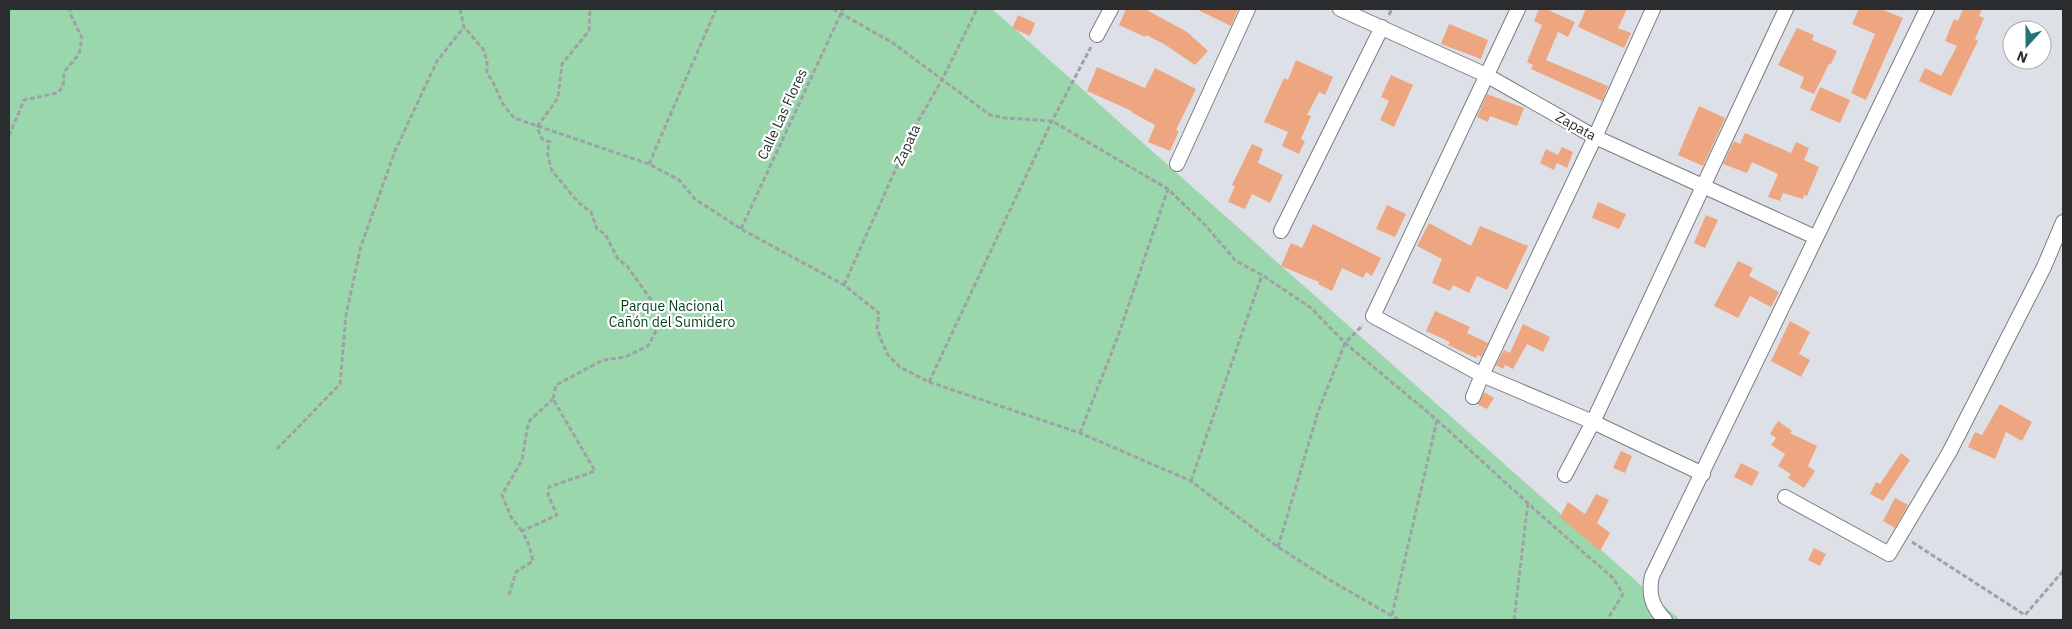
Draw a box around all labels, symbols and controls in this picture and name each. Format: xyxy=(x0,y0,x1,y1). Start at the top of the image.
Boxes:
north arrow xyxy=(2002,20,2052,70)
text: N xyxy=(2014,47,2030,67)
street label: Calle Las Flores xyxy=(753,65,811,162)
street label: Zapata xyxy=(1553,108,1600,145)
street label: Zapata xyxy=(890,121,925,169)
park label: Parque Nacional Cañón del Sumidero xyxy=(609,297,735,331)

